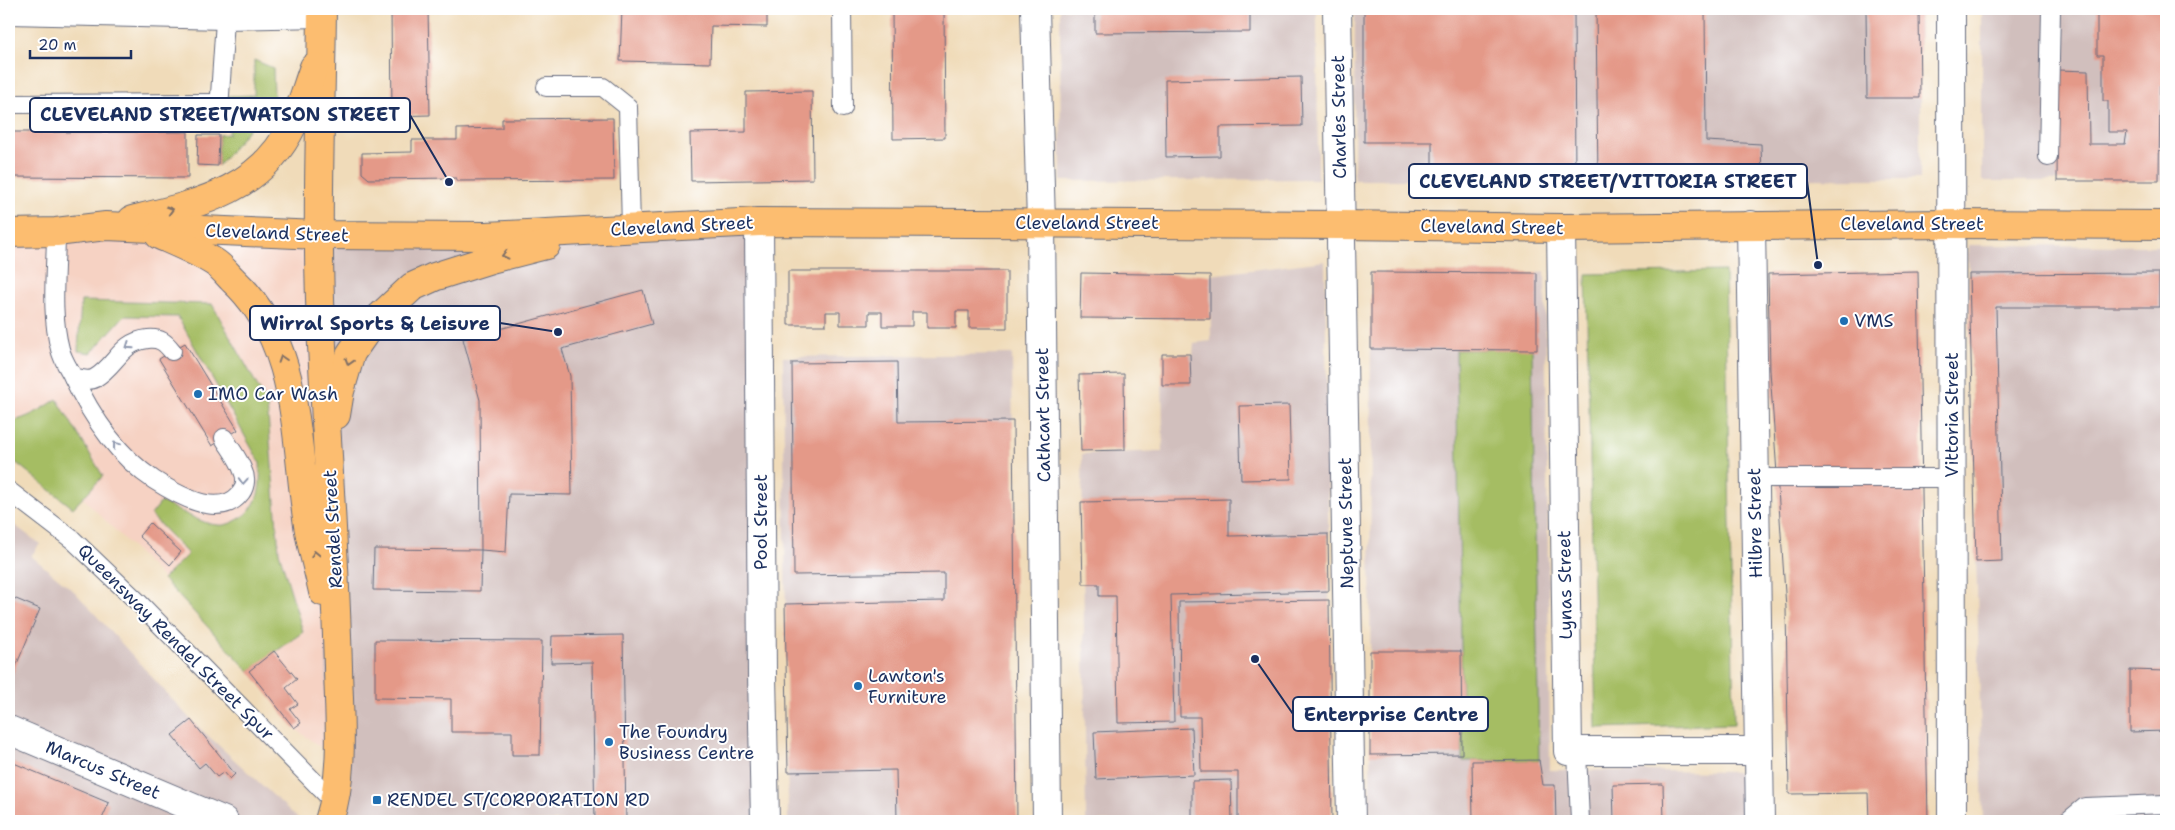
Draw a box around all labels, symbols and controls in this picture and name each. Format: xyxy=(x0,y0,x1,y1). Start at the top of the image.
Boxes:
scale bar xyxy=(30,28,131,60)
text: 20 m xyxy=(38,35,77,55)
street label: Charles Street xyxy=(1326,55,1352,179)
callout: CLEVELAND STREET/WATSON STREET xyxy=(30,98,410,132)
text: CLEVELAND STREET/WATSON STREET xyxy=(40,102,400,127)
callout: CLEVELAND STREET/VITTORIA STREET xyxy=(1409,164,1807,198)
text: CLEVELAND STREET/VITTORIA STREET xyxy=(1419,169,1797,194)
one-way arrow xyxy=(166,205,174,215)
street label: Cleveland Street xyxy=(610,210,754,242)
street label: Cleveland Street xyxy=(1015,211,1159,235)
street label: Cleveland Street xyxy=(1840,212,1984,236)
street label: Cleveland Street xyxy=(1420,214,1564,240)
street label: Cleveland Street xyxy=(205,219,349,248)
one-way arrow xyxy=(501,250,509,260)
callout: Wirral Sports & Leisure xyxy=(250,306,500,340)
place label: VMS xyxy=(1854,309,1893,333)
text: Wirral Sports & Leisure xyxy=(260,311,490,336)
marker: VMS xyxy=(1838,315,1850,327)
one-way arrow xyxy=(125,340,135,349)
street label: Cathcart Street xyxy=(1030,347,1056,483)
street label: Vittoria Street xyxy=(1940,352,1964,478)
one-way arrow xyxy=(277,356,287,364)
one-way arrow xyxy=(344,357,354,365)
place label: IMO Car Wash xyxy=(208,382,338,406)
marker: IMO Car Wash xyxy=(192,388,204,400)
one-way arrow xyxy=(113,441,122,451)
street label: Neptune Street xyxy=(1333,457,1359,589)
street label: Hilbre Street xyxy=(1742,467,1768,579)
street label: Rendel Street xyxy=(318,469,348,589)
street label: Pool Street xyxy=(749,474,773,570)
one-way arrow xyxy=(238,477,249,485)
street label: Lynas Street xyxy=(1552,530,1578,640)
street label: Queensway Rendel Street Spur xyxy=(72,538,280,746)
one-way arrow xyxy=(310,549,321,558)
place label: Lawton's Furniture xyxy=(868,664,947,709)
marker: Lawton's Furniture xyxy=(852,680,864,692)
callout: Enterprise Centre xyxy=(1293,697,1488,731)
text: Enterprise Centre xyxy=(1303,702,1479,727)
place label: The Foundry Business Centre xyxy=(619,720,754,765)
street label: Marcus Street xyxy=(42,735,164,805)
marker: The Foundry Business Centre xyxy=(603,736,615,748)
place label: RENDEL ST/CORPORATION RD xyxy=(387,788,650,812)
marker: RENDEL ST/CORPORATION RD xyxy=(371,794,383,806)

